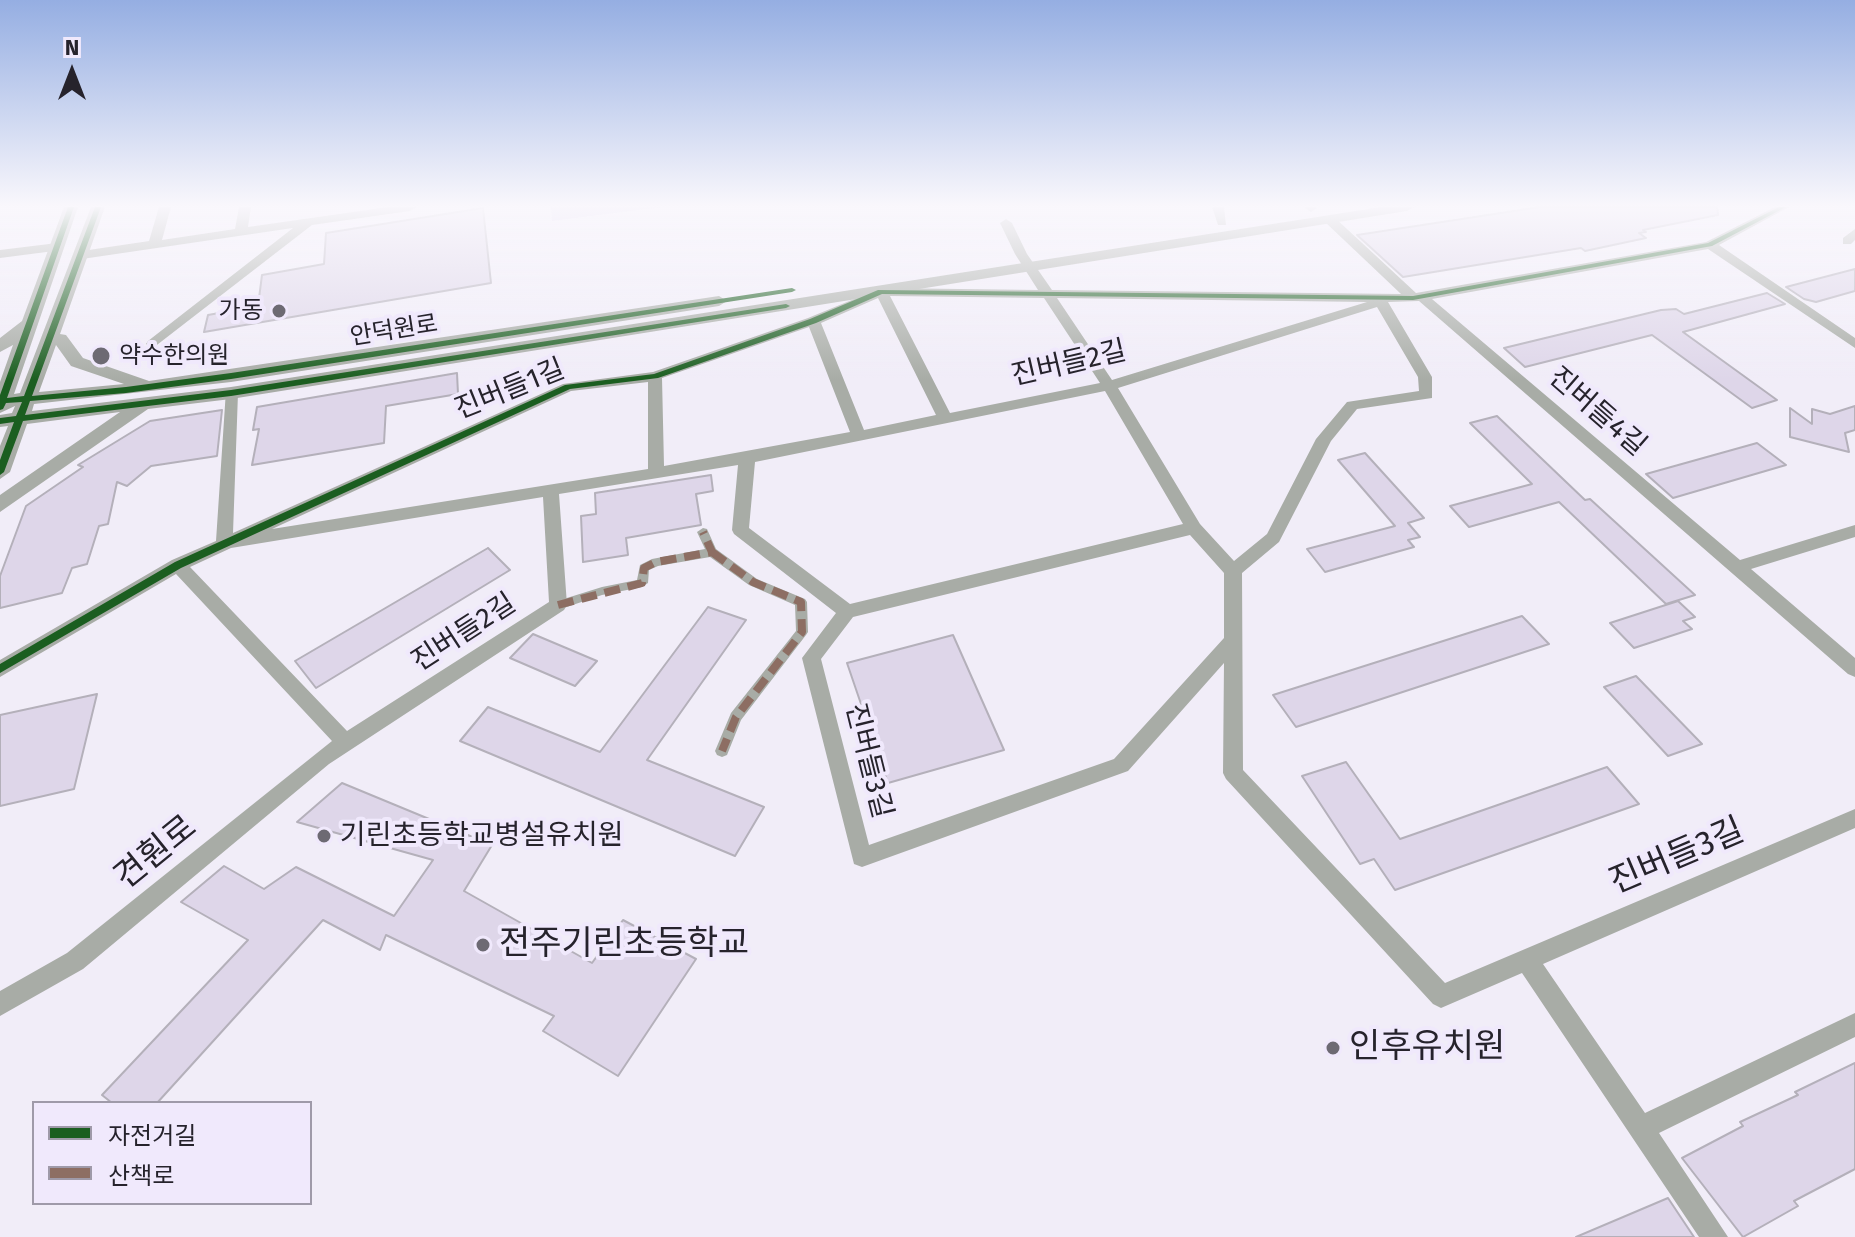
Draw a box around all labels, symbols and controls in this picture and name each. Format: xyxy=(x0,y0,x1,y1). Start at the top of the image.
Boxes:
north arrow xyxy=(32,32,112,112)
text: N xyxy=(65,34,79,61)
place label: 가동 xyxy=(219,297,263,325)
marker: 가동 xyxy=(270,302,288,320)
street label: 안덕원로 xyxy=(348,310,440,352)
street label: 진버들2길 xyxy=(1008,334,1130,394)
place label: 약수한의원 xyxy=(119,342,229,370)
marker: 약수한의원 xyxy=(90,345,112,367)
street label: 진버들1길 xyxy=(450,353,570,427)
street label: 진버들4길 xyxy=(1541,361,1653,463)
street label: 진버들2길 xyxy=(406,587,522,679)
street label: 진버들3길 xyxy=(838,700,898,822)
street label: 견훤로 xyxy=(107,808,205,898)
street label: 진버들3길 xyxy=(1604,810,1750,904)
place label: 기린초등학교병설유치원 xyxy=(340,819,623,853)
marker: 기린초등학교병설유치원 xyxy=(315,827,333,845)
place label: 전주기린초등학교 xyxy=(499,925,749,965)
marker: 전주기린초등학교 xyxy=(474,936,492,954)
place label: 인후유치원 xyxy=(1349,1028,1505,1068)
marker: 인후유치원 xyxy=(1324,1039,1342,1057)
legend xyxy=(32,1101,312,1205)
text: 자전거길 xyxy=(108,1122,196,1150)
text: 산책로 xyxy=(108,1162,174,1190)

